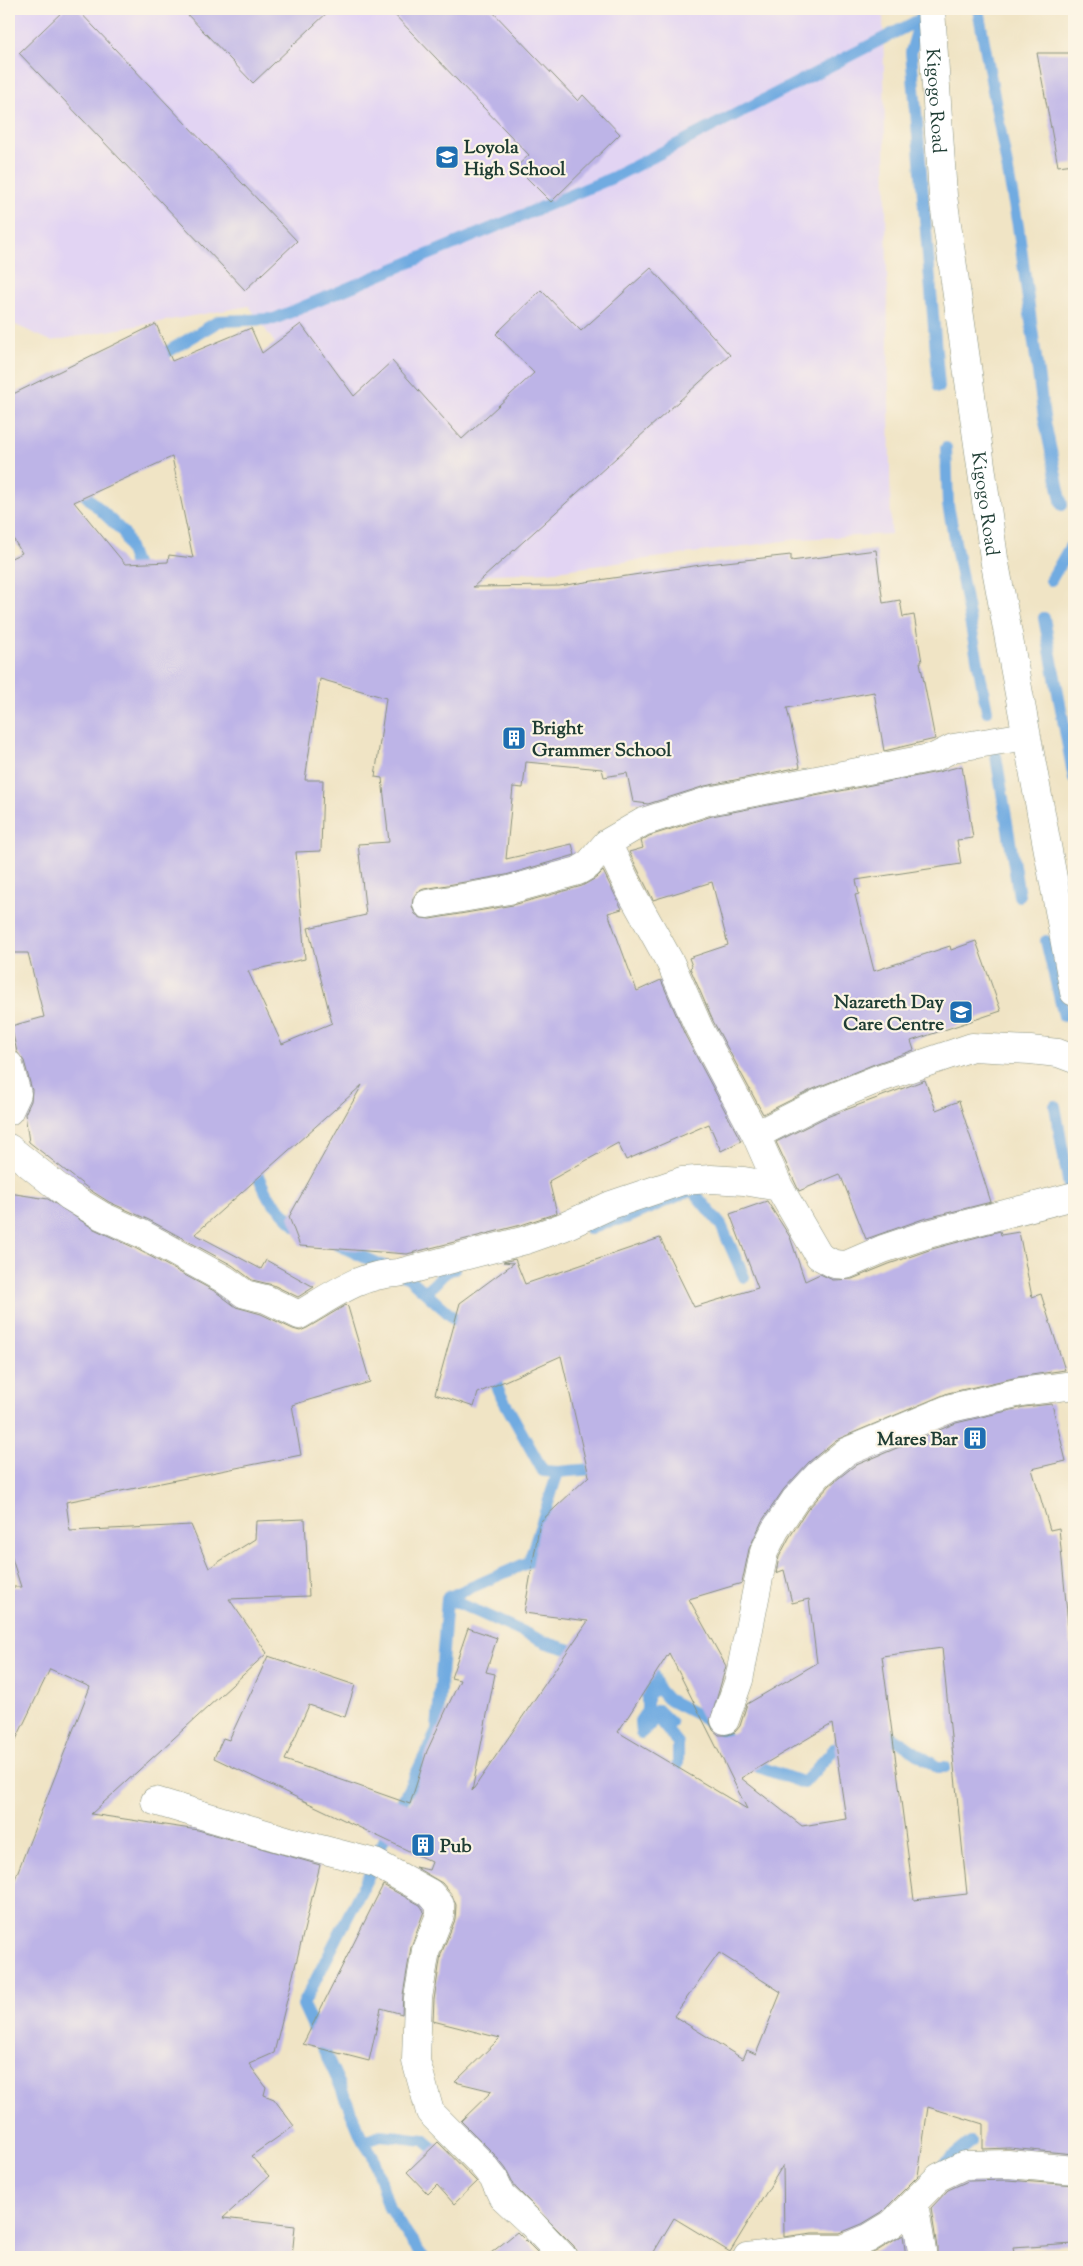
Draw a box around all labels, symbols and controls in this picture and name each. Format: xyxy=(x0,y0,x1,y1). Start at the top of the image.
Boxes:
street label: Kigogo Road xyxy=(918,48,951,155)
place label: Loyola High School xyxy=(464,135,566,184)
school or university icon: Loyola High School xyxy=(434,144,460,170)
street label: Kigogo Road xyxy=(963,450,1005,558)
place label: Bright Grammer School xyxy=(532,716,672,765)
building icon: Bright Grammer School xyxy=(501,725,527,751)
place label: Nazareth Day Care Centre xyxy=(834,990,945,1039)
school or university icon: Nazareth Day Care Centre xyxy=(948,999,974,1025)
building icon: Mares Bar xyxy=(962,1425,988,1451)
place label: Mares Bar xyxy=(877,1427,959,1454)
building icon: Pub xyxy=(410,1832,436,1858)
place label: Pub xyxy=(440,1834,472,1861)

